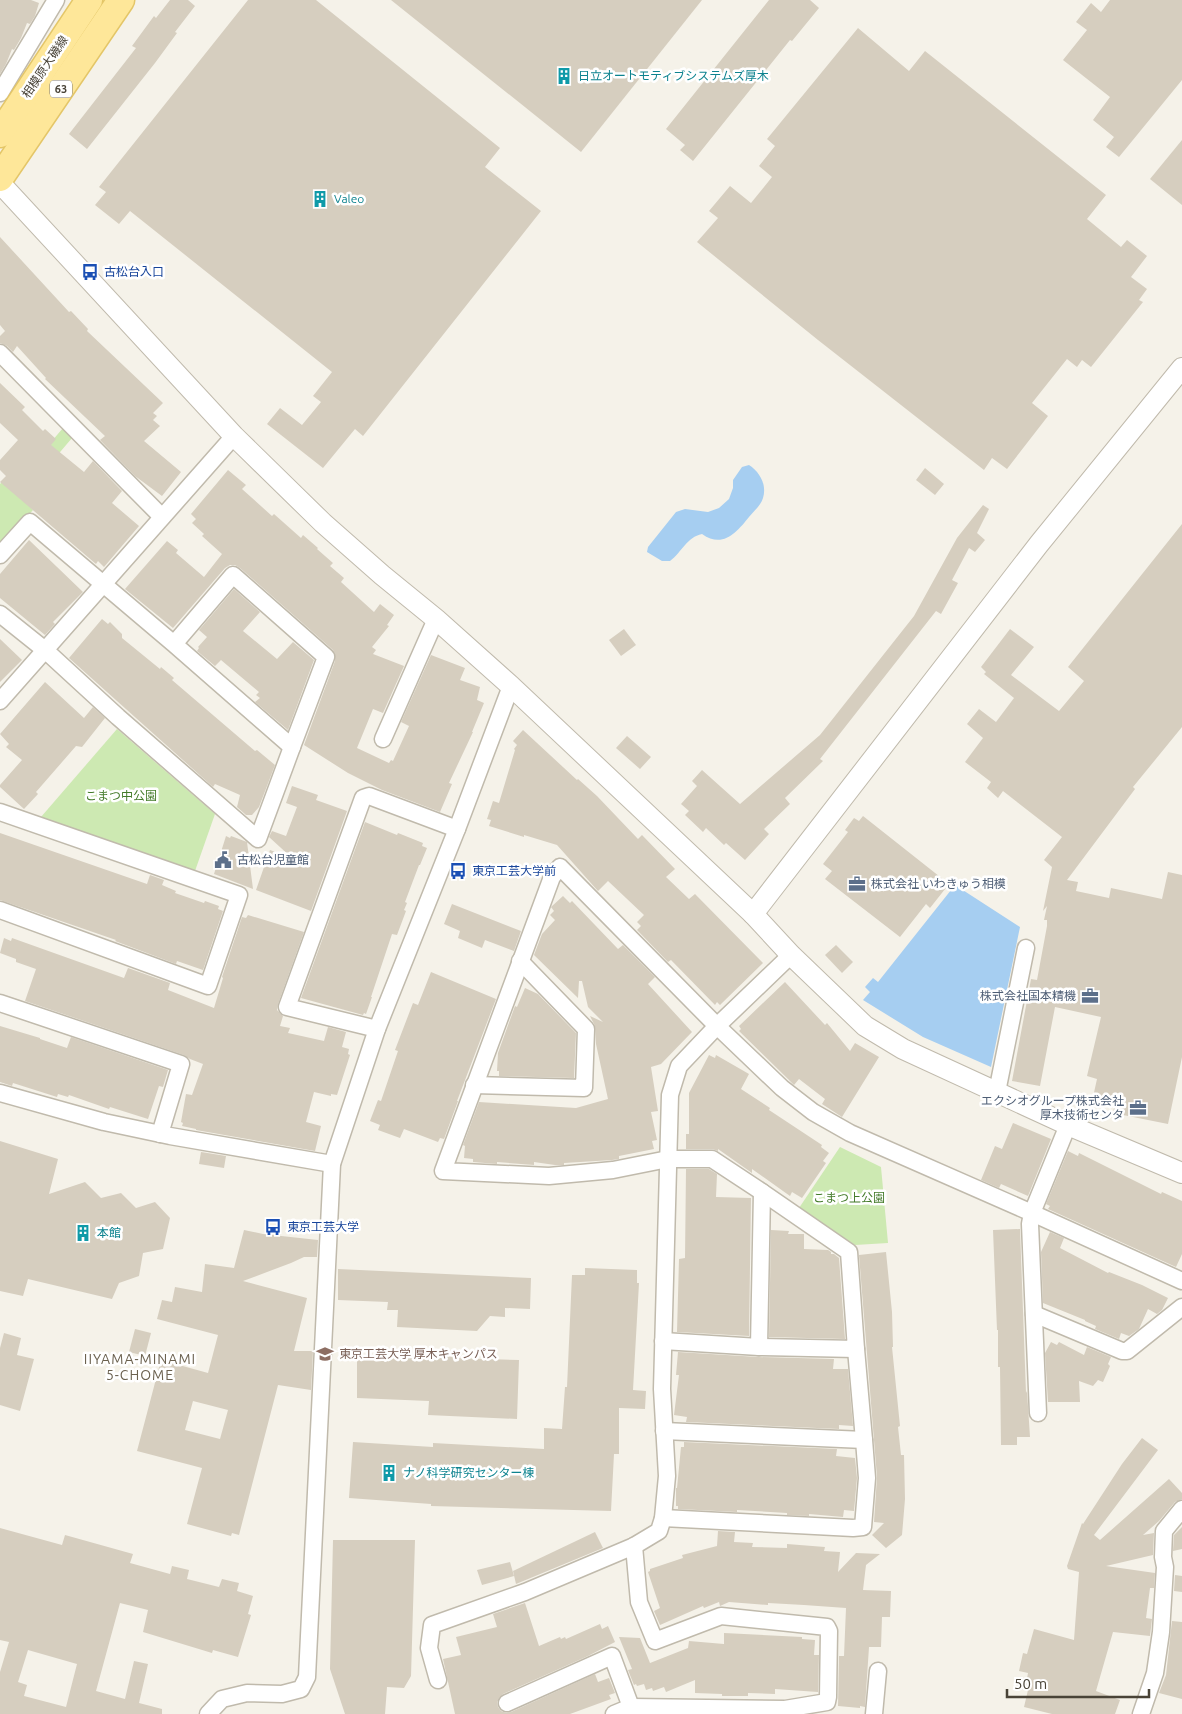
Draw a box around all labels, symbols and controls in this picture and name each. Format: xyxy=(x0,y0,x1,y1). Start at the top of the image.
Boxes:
street label: 相模原大磯線 xyxy=(19,33,70,100)
building icon: 日立オートモティブシステムズ厚木 xyxy=(554,66,574,86)
place label: 日立オートモティブシステムズ厚木 xyxy=(578,69,769,82)
road number: 63 xyxy=(50,80,72,98)
building icon: Valeo xyxy=(310,189,330,209)
place label: Valeo xyxy=(334,192,364,205)
bus stop icon: 古松台入口 xyxy=(80,262,100,282)
place label: 古松台入口 xyxy=(104,265,164,278)
park label: こまつ中公園 xyxy=(85,789,157,802)
public building icon: 古松台児童館 xyxy=(213,850,233,870)
place label: 古松台児童館 xyxy=(237,853,309,866)
bus stop icon: 東京工芸大学前 xyxy=(448,861,468,881)
place label: 東京工芸大学前 xyxy=(472,864,556,877)
office icon: 株式会社 いわきゅう相模 xyxy=(847,874,867,894)
place label: 株式会社 いわきゅう相模 xyxy=(871,877,1006,890)
office icon: 株式会社国本精機 xyxy=(1080,986,1100,1006)
place label: 株式会社国本精機 xyxy=(980,989,1076,1002)
place label: エクシオグループ株式会社 厚木技術センタ xyxy=(981,1094,1124,1121)
office icon: エクシオグループ株式会社 厚木技術センタ xyxy=(1128,1098,1148,1118)
park label: こまつ上公園 xyxy=(813,1191,885,1204)
bus stop icon: 東京工芸大学 xyxy=(263,1217,283,1237)
place label: 東京工芸大学 xyxy=(287,1220,359,1233)
building icon: 本館 xyxy=(73,1223,93,1243)
place label: 本館 xyxy=(97,1226,121,1239)
school or university icon: 東京工芸大学 厚木キャンパス xyxy=(315,1344,335,1364)
place label: 東京工芸大学 厚木キャンパス xyxy=(339,1347,498,1360)
district label: IIYAMA-MINAMI 5-CHOME xyxy=(84,1351,196,1383)
building icon: ナノ科学研究センター棟 xyxy=(379,1463,399,1483)
place label: ナノ科学研究センター棟 xyxy=(403,1466,534,1479)
scale bar xyxy=(1007,1666,1150,1698)
text: 50 m xyxy=(1014,1675,1047,1692)

